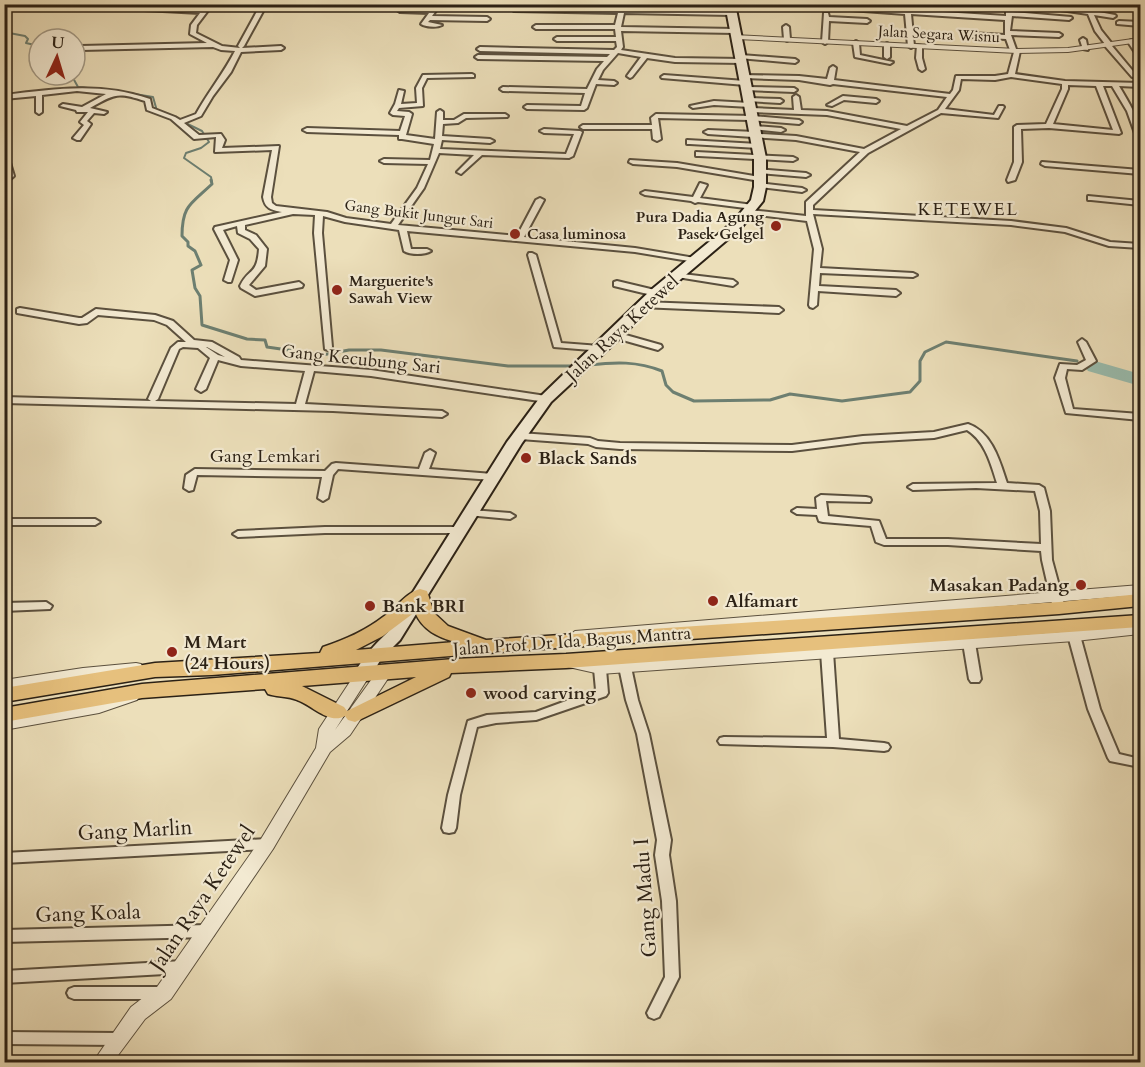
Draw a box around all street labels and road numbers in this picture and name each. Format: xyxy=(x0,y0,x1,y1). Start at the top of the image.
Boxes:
street label: Jalan Segara Wisnu xyxy=(875,21,1001,47)
street label: Gang Bukit Jungut Sari xyxy=(343,195,495,233)
street label: Jalan Raya Ketewel xyxy=(558,269,685,389)
street label: Gang Kecubung Sari xyxy=(280,339,442,380)
street label: Gang Lemkari xyxy=(210,444,320,469)
street label: Jalan Prof Dr Ida Bagus Mantra xyxy=(449,621,692,663)
street label: Gang Marlin xyxy=(77,813,193,848)
street label: Jalan Raya Ketewel xyxy=(141,819,262,980)
street label: Gang Madu I xyxy=(627,837,664,959)
street label: Gang Koala xyxy=(35,897,141,930)

